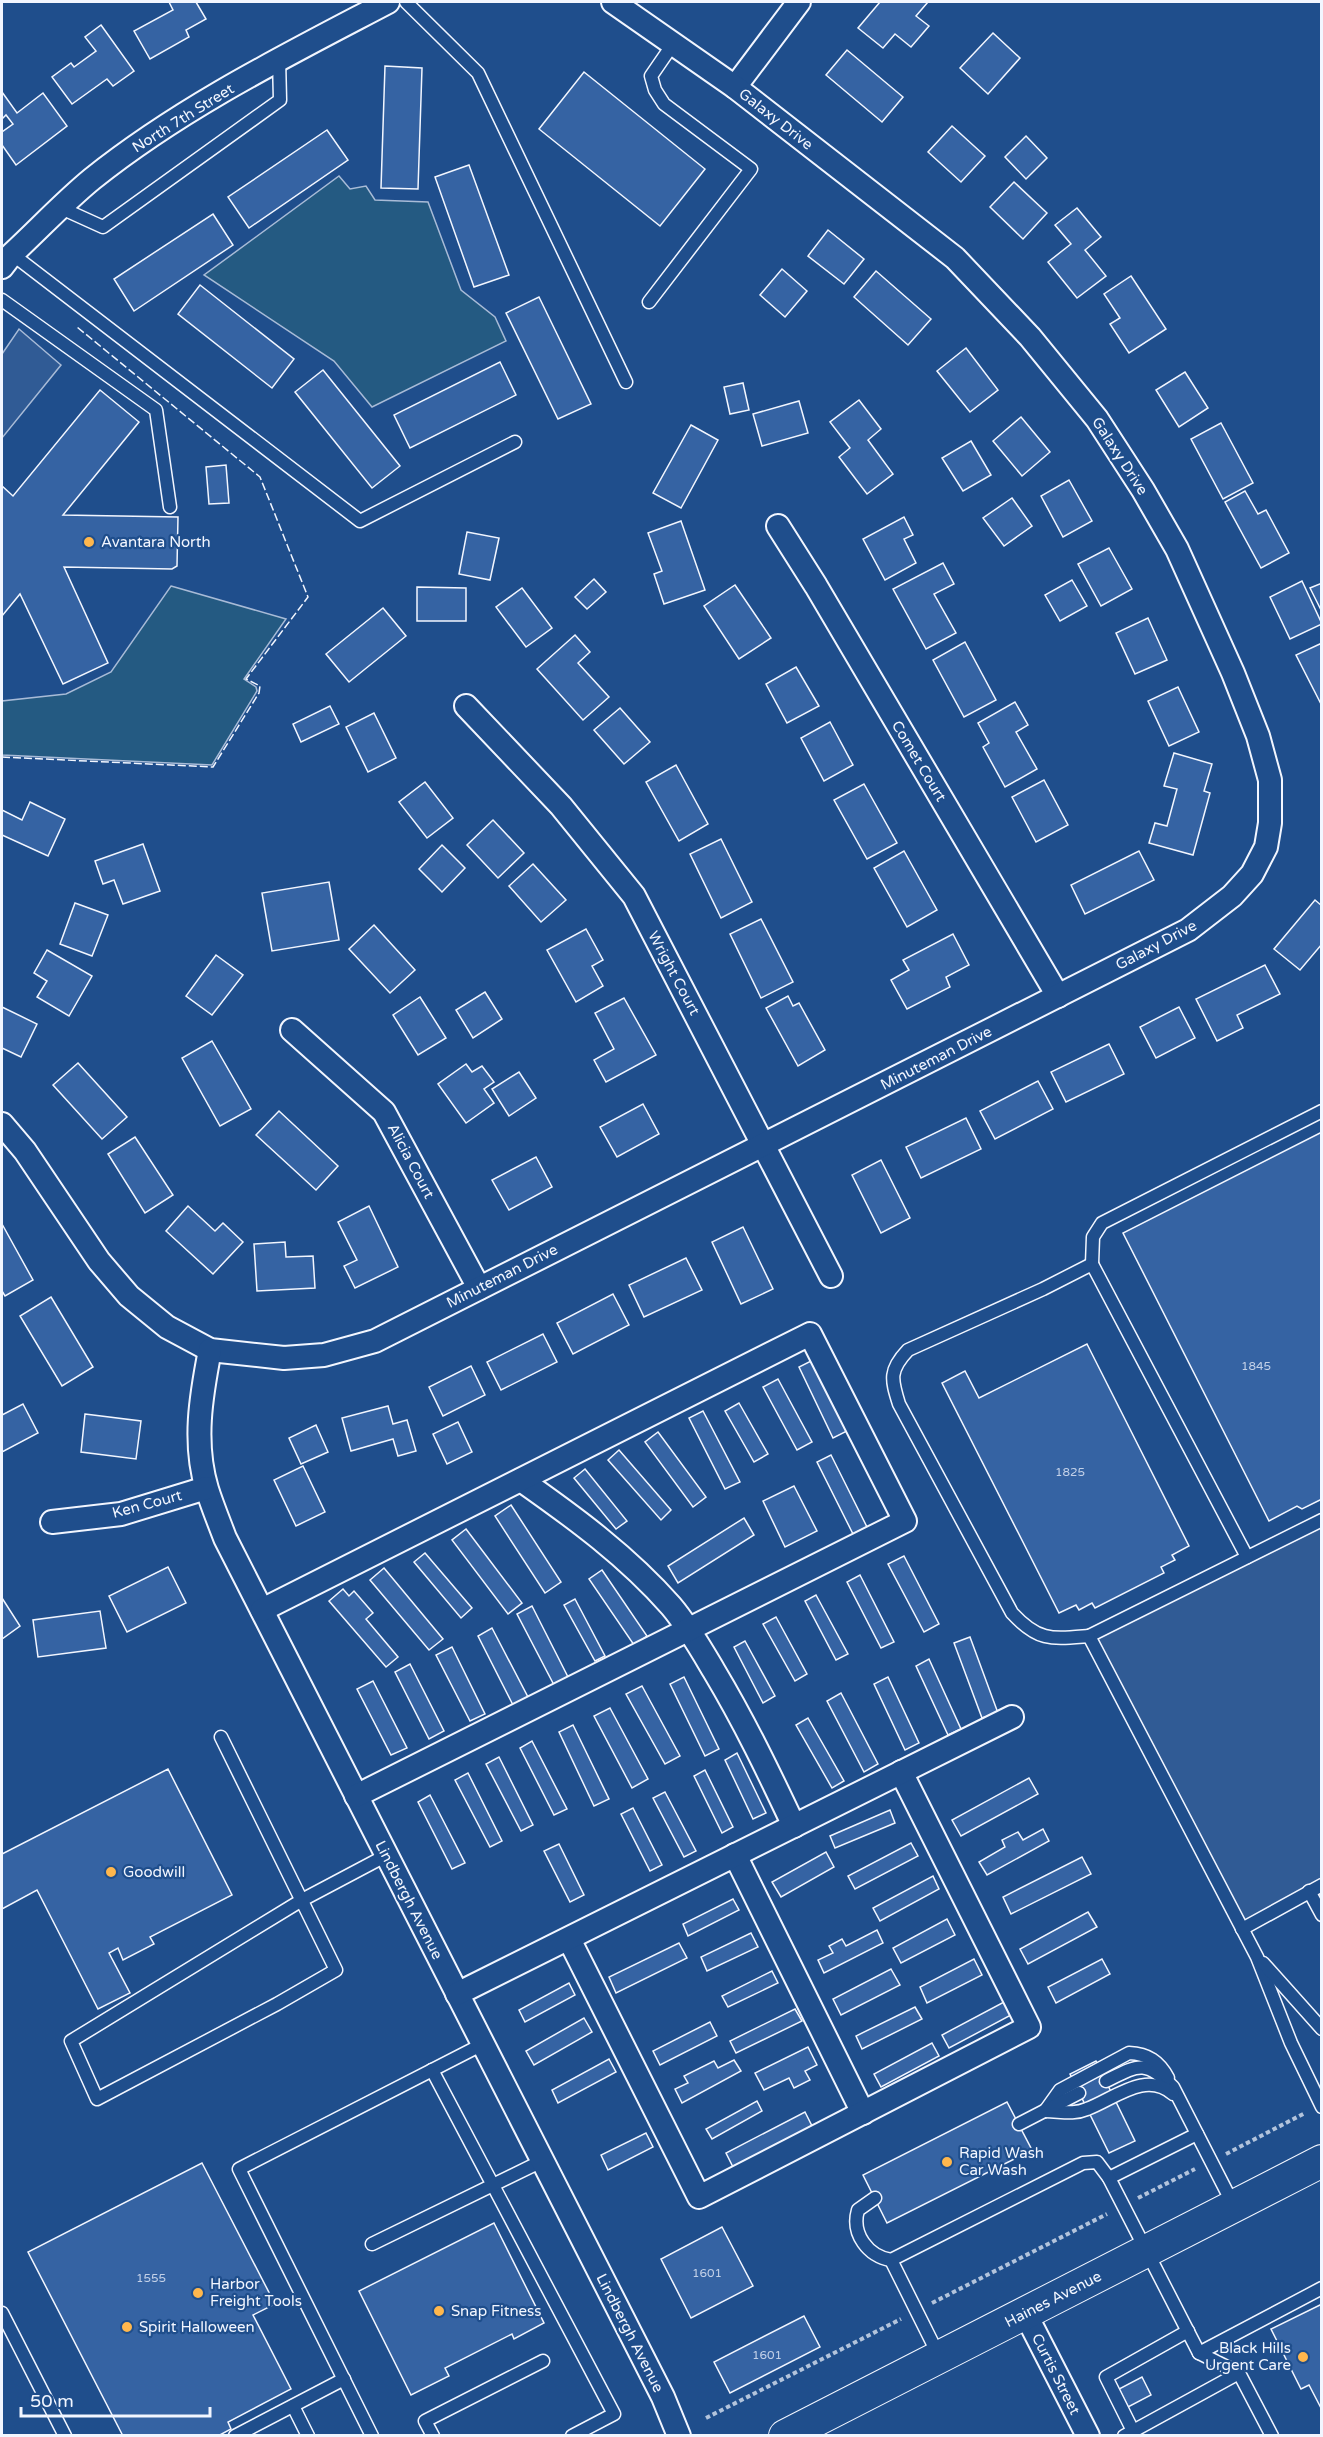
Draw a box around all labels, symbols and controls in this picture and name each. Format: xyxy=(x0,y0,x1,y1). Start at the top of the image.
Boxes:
street label: North 7th Street xyxy=(129,79,237,157)
street label: Galaxy Drive xyxy=(735,84,817,154)
street label: Galaxy Drive xyxy=(1088,414,1152,498)
place label: Avantara North xyxy=(101,533,211,551)
marker: Avantara North xyxy=(82,535,96,549)
street label: Comet Court xyxy=(888,717,950,805)
street label: Galaxy Drive xyxy=(1112,916,1200,974)
street label: Wright Court xyxy=(644,928,704,1018)
street label: Minuteman Drive xyxy=(877,1022,995,1094)
street label: Alicia Court xyxy=(384,1120,438,1202)
street label: Minuteman Drive xyxy=(443,1240,561,1312)
house number: 1845 xyxy=(1241,1359,1271,1373)
house number: 1825 xyxy=(1055,1465,1085,1479)
street label: Ken Court xyxy=(110,1486,184,1522)
street label: Lindbergh Avenue xyxy=(371,1838,447,1962)
place label: Goodwill xyxy=(123,1863,185,1881)
marker: Goodwill xyxy=(104,1865,118,1879)
place label: Rapid Wash Car Wash xyxy=(959,2144,1044,2179)
marker: Rapid Wash Car Wash xyxy=(940,2155,954,2169)
house number: 1601 xyxy=(692,2266,722,2280)
street label: Haines Avenue xyxy=(1002,2267,1104,2331)
house number: 1555 xyxy=(136,2271,166,2285)
street label: Lindbergh Avenue xyxy=(592,2271,668,2395)
place label: Harbor Freight Tools xyxy=(210,2275,302,2310)
marker: Harbor Freight Tools xyxy=(191,2286,205,2300)
place label: Snap Fitness xyxy=(451,2302,542,2320)
marker: Snap Fitness xyxy=(432,2304,446,2318)
place label: Spirit Halloween xyxy=(139,2318,255,2336)
marker: Spirit Halloween xyxy=(120,2320,134,2334)
street label: Curtis Street xyxy=(1028,2330,1084,2418)
place label: Black Hills Urgent Care xyxy=(1205,2339,1291,2374)
house number: 1601 xyxy=(752,2348,782,2362)
marker: Black Hills Urgent Care xyxy=(1296,2350,1310,2364)
scale bar xyxy=(21,2380,210,2418)
text: 50 m xyxy=(30,2390,74,2412)

